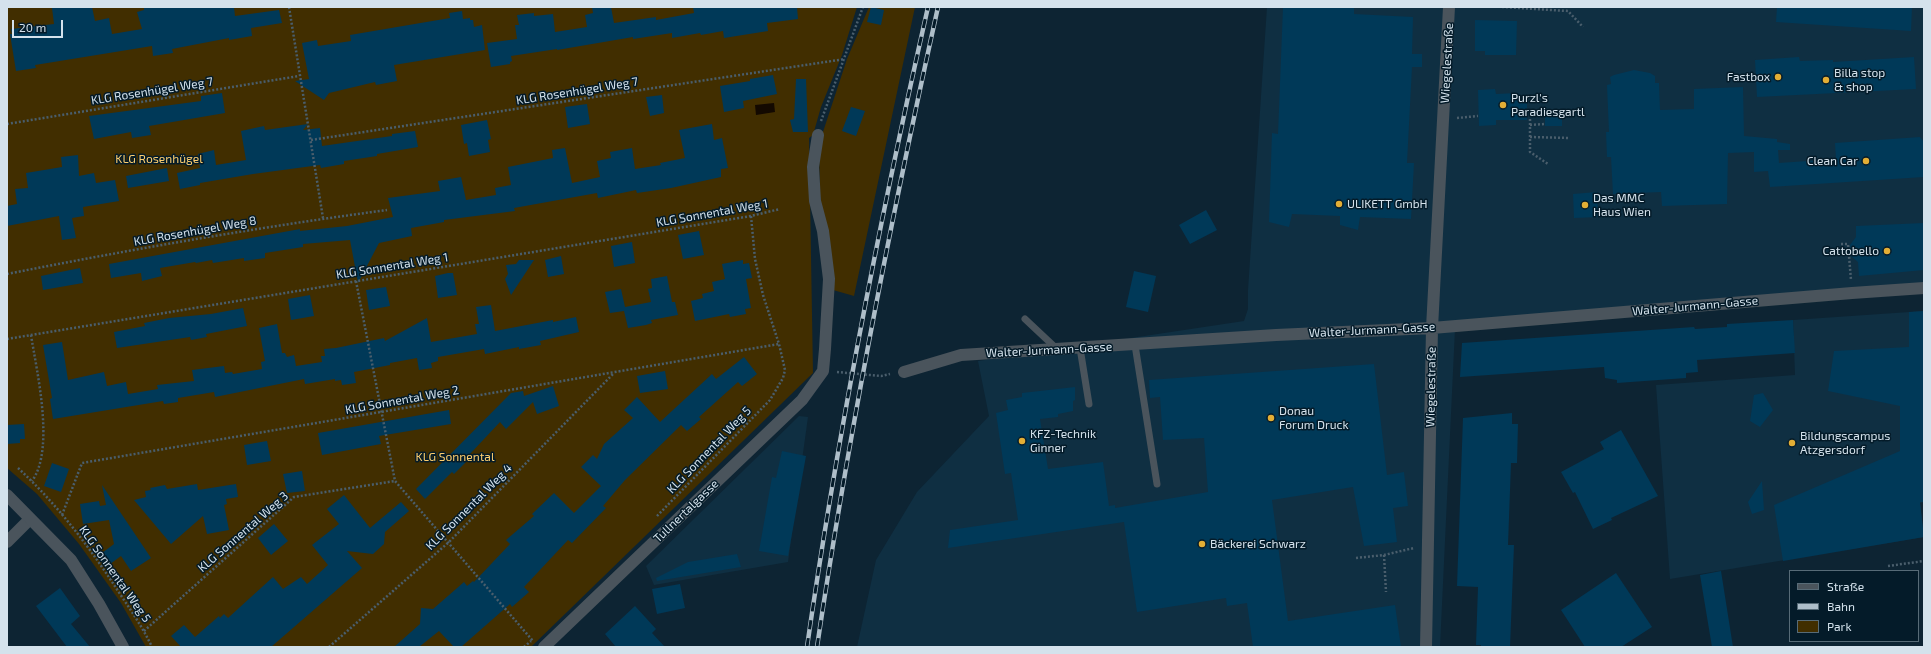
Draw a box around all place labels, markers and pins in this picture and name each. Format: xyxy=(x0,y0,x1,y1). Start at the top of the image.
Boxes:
place label: Billa stop & shop xyxy=(1834,66,1885,94)
place label: Fastbox xyxy=(1727,70,1770,84)
marker: Fastbox xyxy=(1773,72,1783,82)
marker: Billa stop & shop xyxy=(1821,75,1831,85)
place label: Purzl's Paradiesgartl xyxy=(1511,91,1585,119)
marker: Purzl's Paradiesgartl xyxy=(1498,100,1508,110)
place label: Clean Car xyxy=(1807,154,1858,168)
marker: Clean Car xyxy=(1861,156,1871,166)
place label: Das MMC Haus Wien xyxy=(1593,191,1651,219)
place label: ULIKETT GmbH xyxy=(1347,197,1428,211)
marker: ULIKETT GmbH xyxy=(1334,199,1344,209)
marker: Das MMC Haus Wien xyxy=(1580,200,1590,210)
place label: Cattobello xyxy=(1822,244,1879,258)
marker: Cattobello xyxy=(1882,246,1892,256)
place label: Donau Forum Druck xyxy=(1279,404,1349,432)
marker: Donau Forum Druck xyxy=(1266,413,1276,423)
place label: KFZ-Technik Ginner xyxy=(1030,427,1096,455)
place label: Bildungscampus Atzgersdorf xyxy=(1800,429,1890,457)
marker: KFZ-Technik Ginner xyxy=(1017,436,1027,446)
marker: Bildungscampus Atzgersdorf xyxy=(1787,438,1797,448)
place label: Bäckerei Schwarz xyxy=(1210,537,1306,551)
marker: Bäckerei Schwarz xyxy=(1197,539,1207,549)

